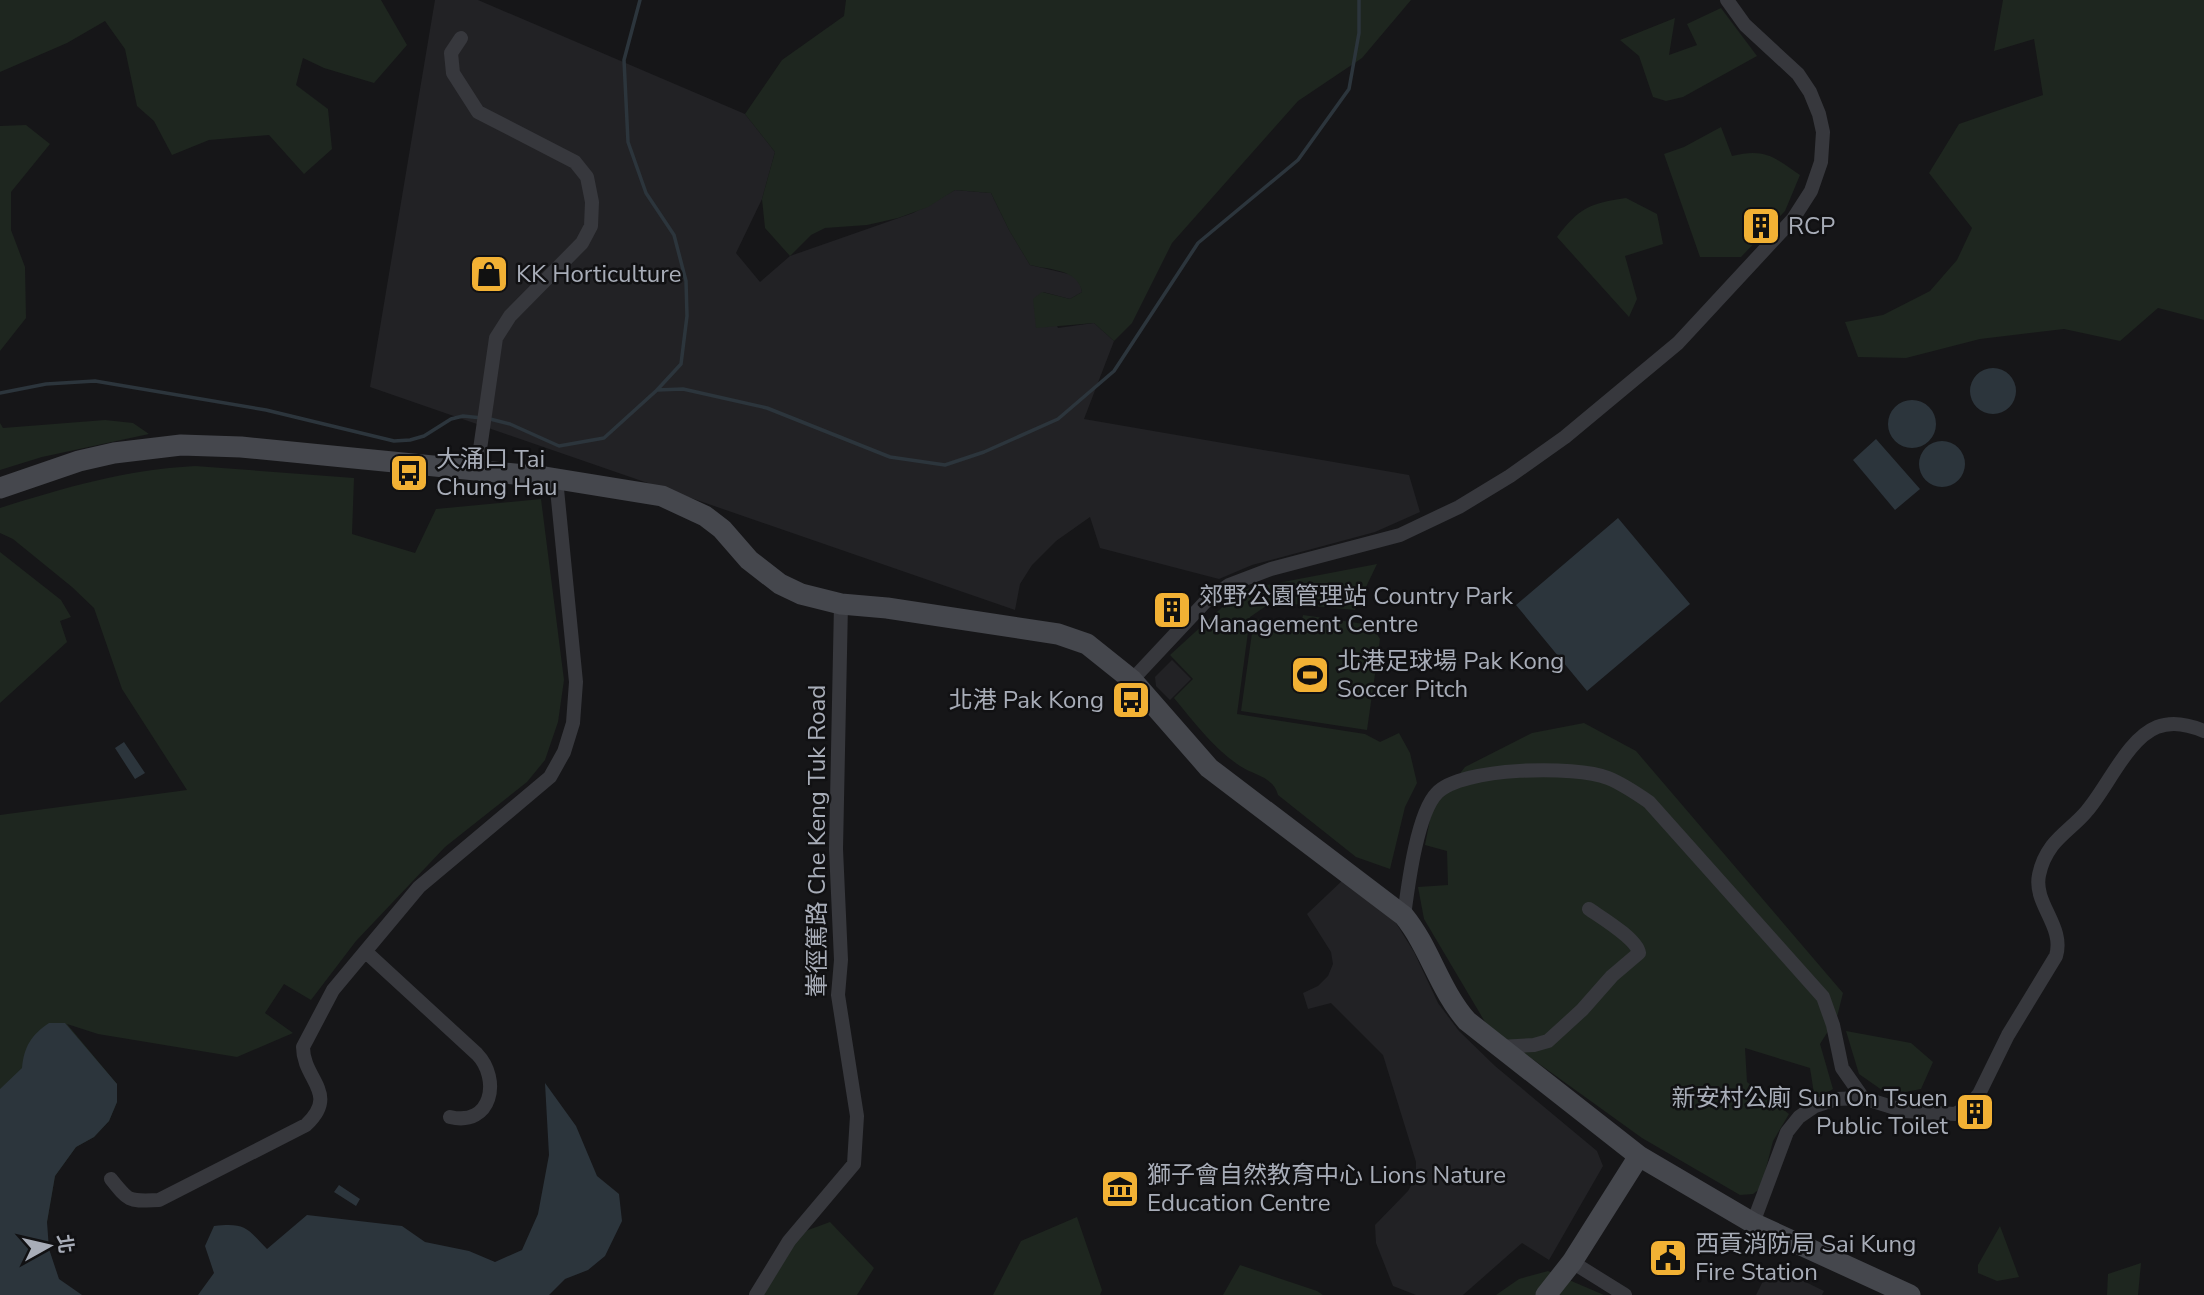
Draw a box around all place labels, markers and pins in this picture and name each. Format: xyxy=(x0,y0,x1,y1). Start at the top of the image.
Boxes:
building icon: RCP xyxy=(1740,205,1782,247)
place label: RCP xyxy=(1788,210,1835,242)
shop icon: KK Horticulture xyxy=(468,253,510,295)
place label: KK Horticulture xyxy=(516,258,682,290)
place label: 大涌口 Tai Chung Hau xyxy=(436,443,558,503)
bus stop icon: 大涌口 Tai Chung Hau xyxy=(388,452,430,494)
place label: 郊野公園管理站 Country Park Management Centre xyxy=(1199,580,1514,640)
building icon: 郊野公園管理站 Country Park Management Centre xyxy=(1151,589,1193,631)
place label: 北港足球場 Pak Kong Soccer Pitch xyxy=(1337,645,1564,705)
sports icon: 北港足球場 Pak Kong Soccer Pitch xyxy=(1289,654,1331,696)
bus stop icon: 北港 Pak Kong xyxy=(1110,679,1152,721)
place label: 北港 Pak Kong xyxy=(949,684,1104,716)
place label: 新安村公廁 Sun On Tsuen Public Toilet xyxy=(1672,1082,1949,1142)
building icon: 新安村公廁 Sun On Tsuen Public Toilet xyxy=(1954,1091,1996,1133)
place label: 獅子會自然教育中心 Lions Nature Education Centre xyxy=(1147,1159,1506,1219)
museum icon: 獅子會自然教育中心 Lions Nature Education Centre xyxy=(1099,1168,1141,1210)
place label: 西貢消防局 Sai Kung Fire Station xyxy=(1695,1228,1916,1288)
public building icon: 西貢消防局 Sai Kung Fire Station xyxy=(1647,1237,1689,1279)

